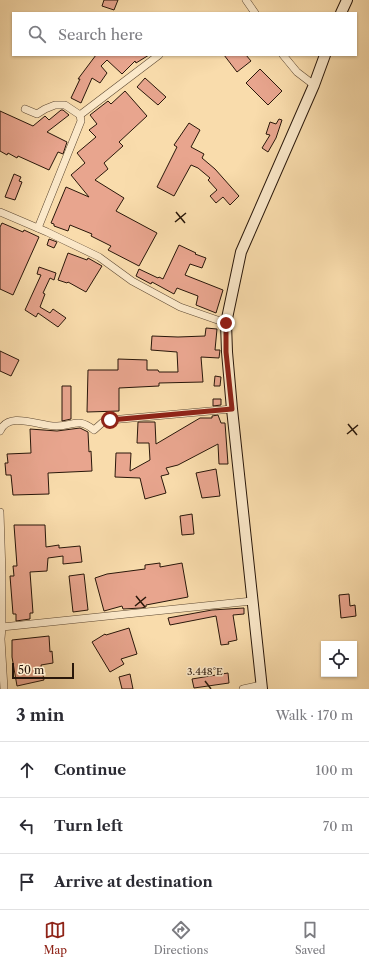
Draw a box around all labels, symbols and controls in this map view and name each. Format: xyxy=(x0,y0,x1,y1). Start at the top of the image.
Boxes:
search box xyxy=(12,12,357,56)
icon: search xyxy=(26,23,48,45)
text: Search here xyxy=(58,25,143,44)
route end xyxy=(217,314,235,332)
route start xyxy=(101,411,119,429)
map controls xyxy=(321,641,357,677)
button: locate xyxy=(321,641,357,677)
scale bar xyxy=(12,661,74,680)
text: 50 m xyxy=(18,663,44,677)
text: 3.448°E xyxy=(187,665,223,678)
text: 3 min xyxy=(16,705,65,725)
text: Walk · 170 m xyxy=(276,707,353,723)
icon: ahead xyxy=(16,759,38,781)
text: Continue xyxy=(54,760,126,779)
text: 100 m xyxy=(315,762,353,778)
icon: left xyxy=(16,815,38,837)
text: Turn left xyxy=(54,816,123,835)
text: 70 m xyxy=(323,818,353,834)
icon: arrive xyxy=(16,871,38,893)
text: Arrive at destination xyxy=(54,872,213,891)
tab: Map xyxy=(43,919,67,957)
tab: Directions xyxy=(154,919,208,957)
tab: Saved xyxy=(295,919,326,957)

